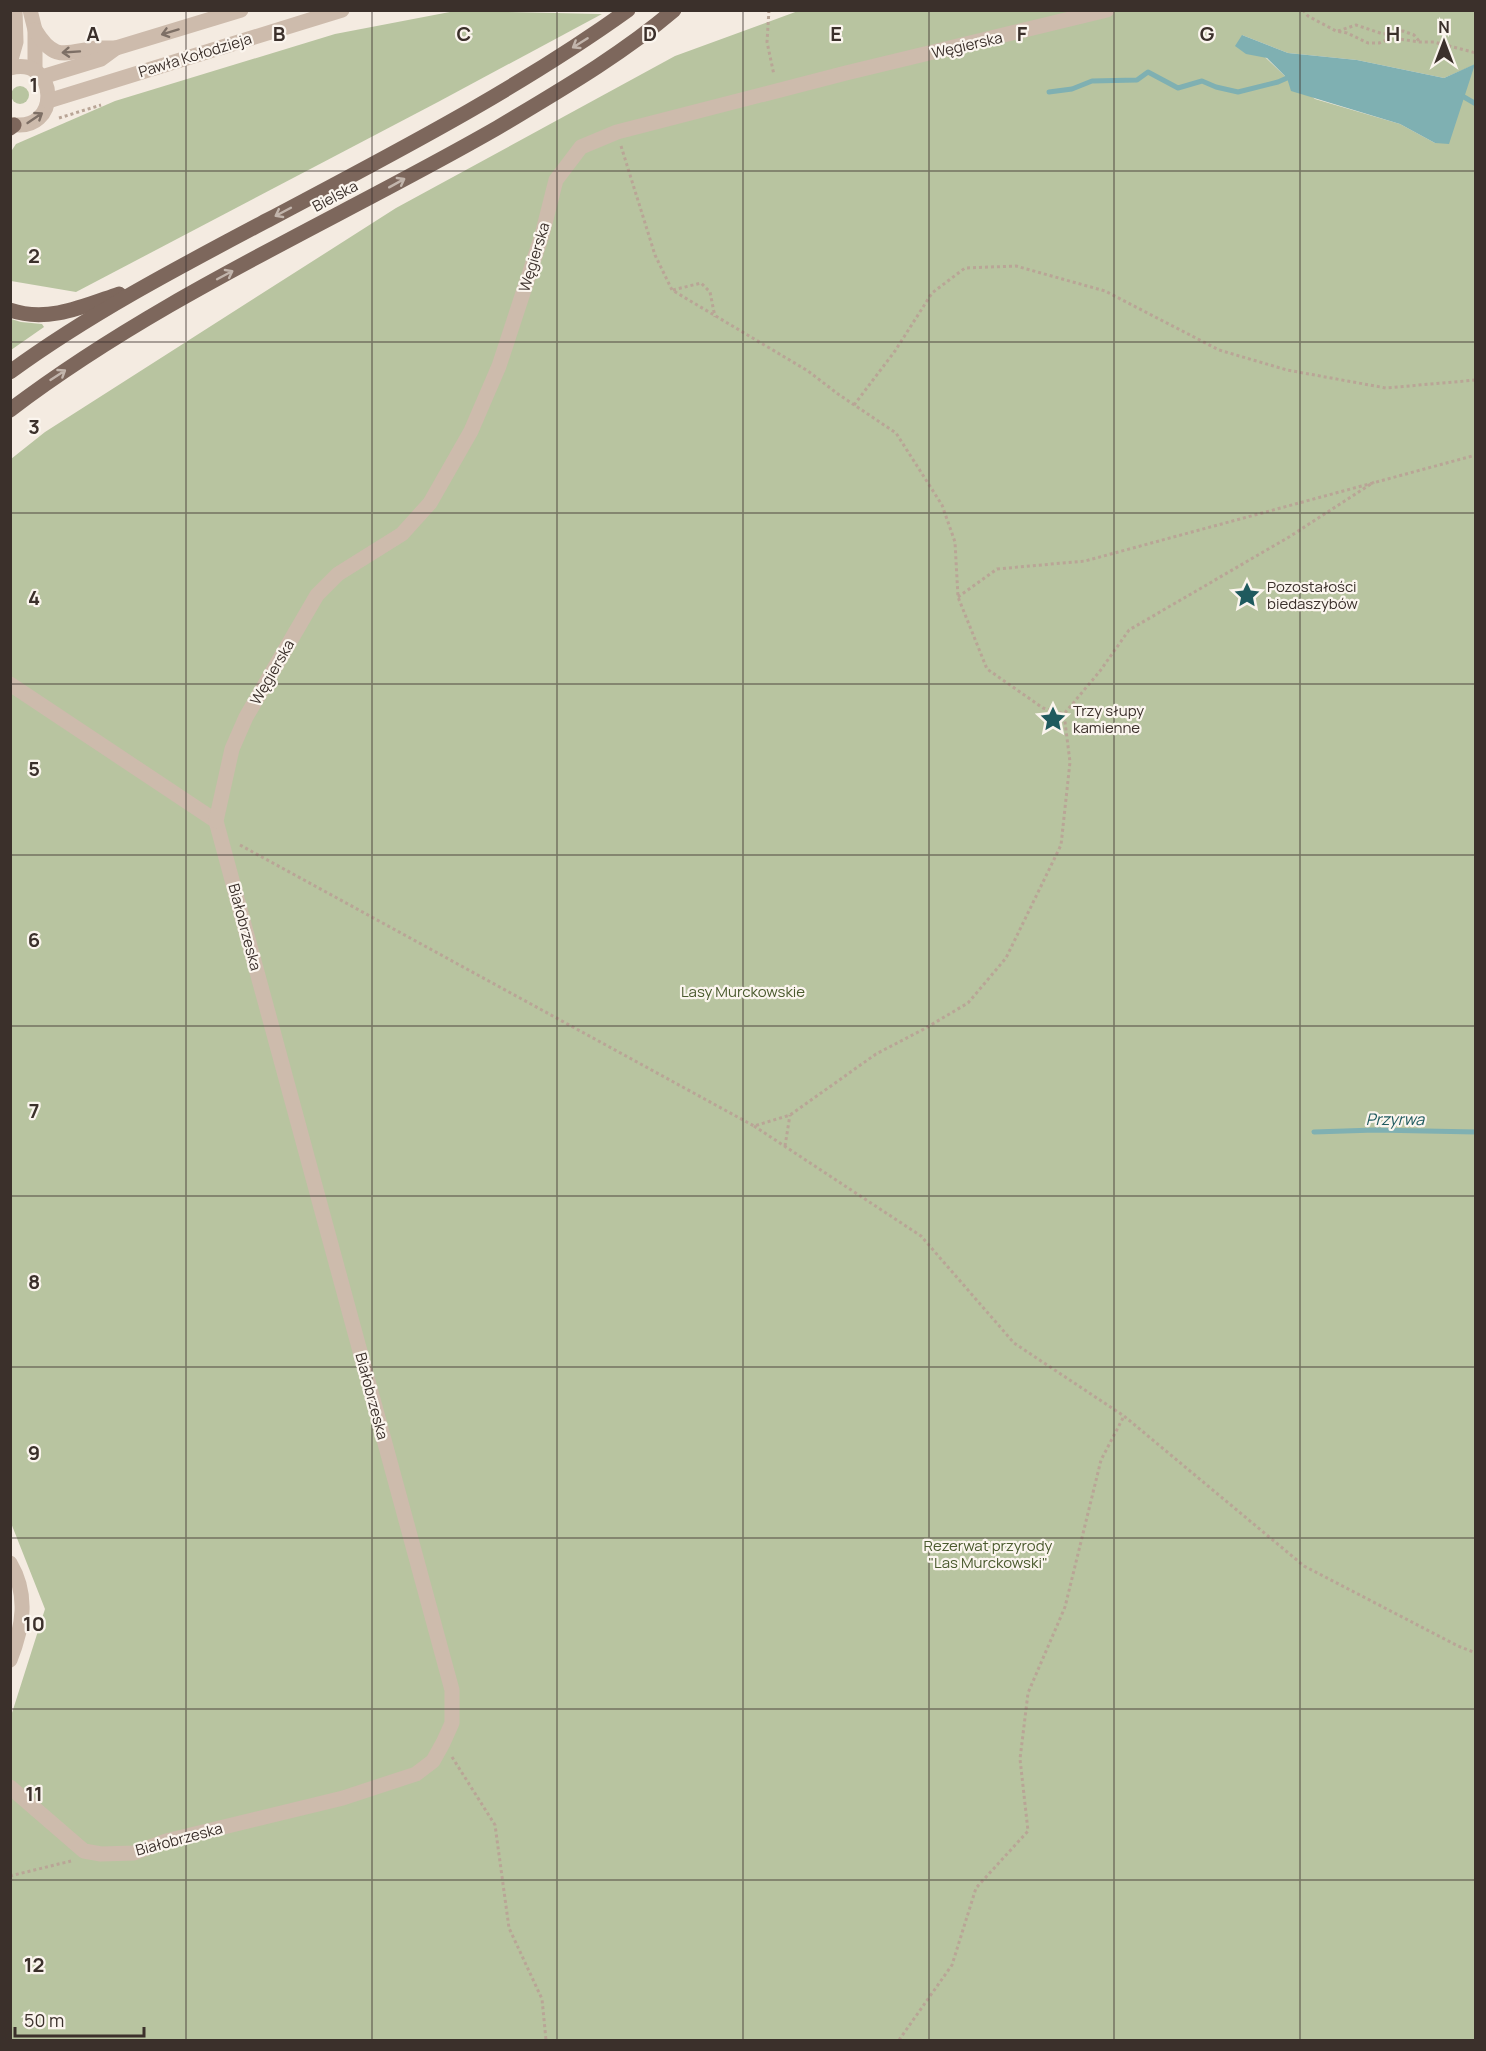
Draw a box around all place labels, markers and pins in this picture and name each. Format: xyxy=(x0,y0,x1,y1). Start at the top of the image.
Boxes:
place label: Pozostałości biedaszybów xyxy=(1267,576,1358,614)
place icon: Pozostałości biedaszybów xyxy=(1232,580,1262,610)
place label: Trzy słupy kamienne xyxy=(1073,700,1144,738)
place icon: Trzy słupy kamienne xyxy=(1038,704,1068,734)

